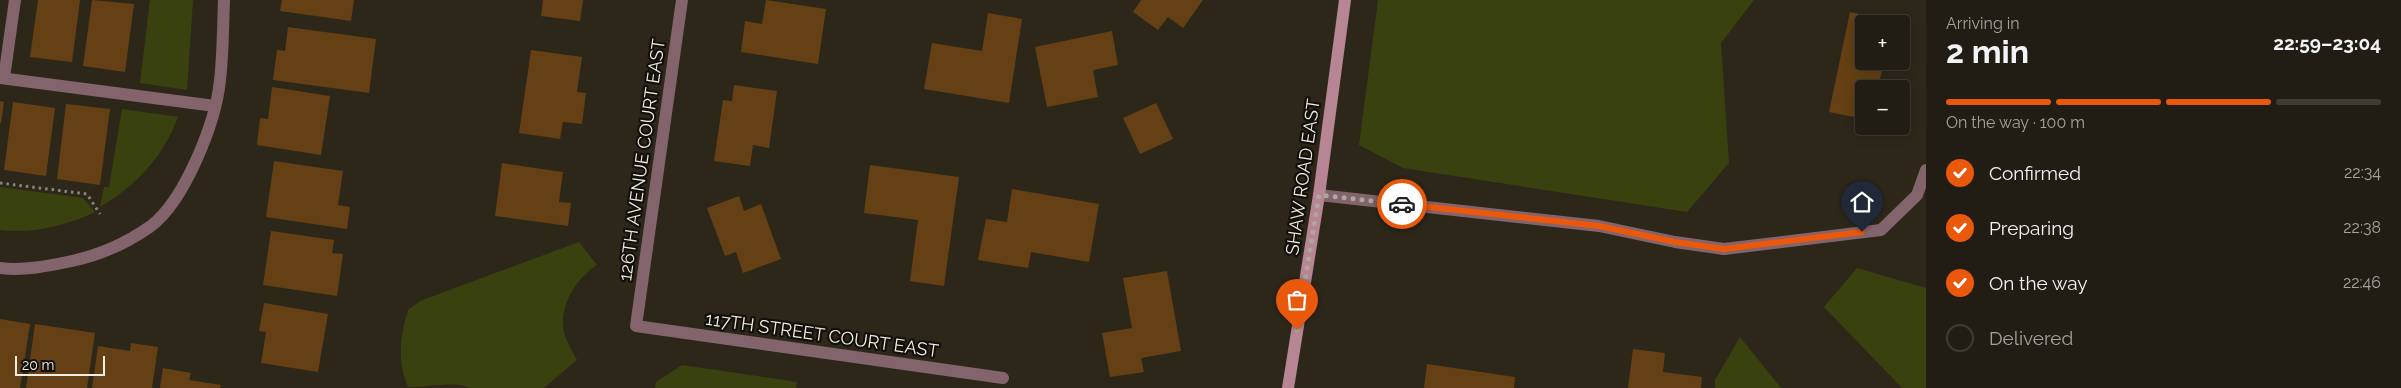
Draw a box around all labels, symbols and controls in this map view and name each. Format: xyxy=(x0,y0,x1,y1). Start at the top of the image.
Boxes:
text: Arriving in xyxy=(1946,14,2020,33)
map controls xyxy=(1855,15,1910,135)
button: + xyxy=(1855,15,1910,70)
text: 22:59–23:04 xyxy=(2273,32,2381,54)
text: 2 min xyxy=(1946,33,2029,70)
street label: 126TH AVENUE COURT EAST xyxy=(614,38,669,282)
button: − xyxy=(1855,80,1910,135)
street label: SHAW ROAD EAST xyxy=(1281,98,1324,256)
text: On the way · 100 m xyxy=(1946,113,2085,132)
icon: check xyxy=(1946,159,1974,187)
text: Confirmed xyxy=(1989,162,2081,184)
text: 22:34 xyxy=(2344,163,2381,182)
courier xyxy=(1377,179,1427,229)
pin xyxy=(1841,181,1883,232)
icon: home xyxy=(1848,188,1876,216)
icon: car xyxy=(1388,190,1416,218)
icon: check xyxy=(1946,214,1974,242)
text: Preparing xyxy=(1989,217,2074,239)
text: 22:38 xyxy=(2343,218,2381,237)
icon: check xyxy=(1946,269,1974,297)
text: On the way xyxy=(1989,272,2088,294)
text: 22:46 xyxy=(2343,273,2381,292)
pin xyxy=(1276,279,1318,330)
icon: bag xyxy=(1283,286,1311,314)
street label: 117TH STREET COURT EAST xyxy=(704,308,940,361)
text: Delivered xyxy=(1989,327,2073,349)
scale bar xyxy=(15,353,105,376)
text: 20 m xyxy=(22,357,54,373)

